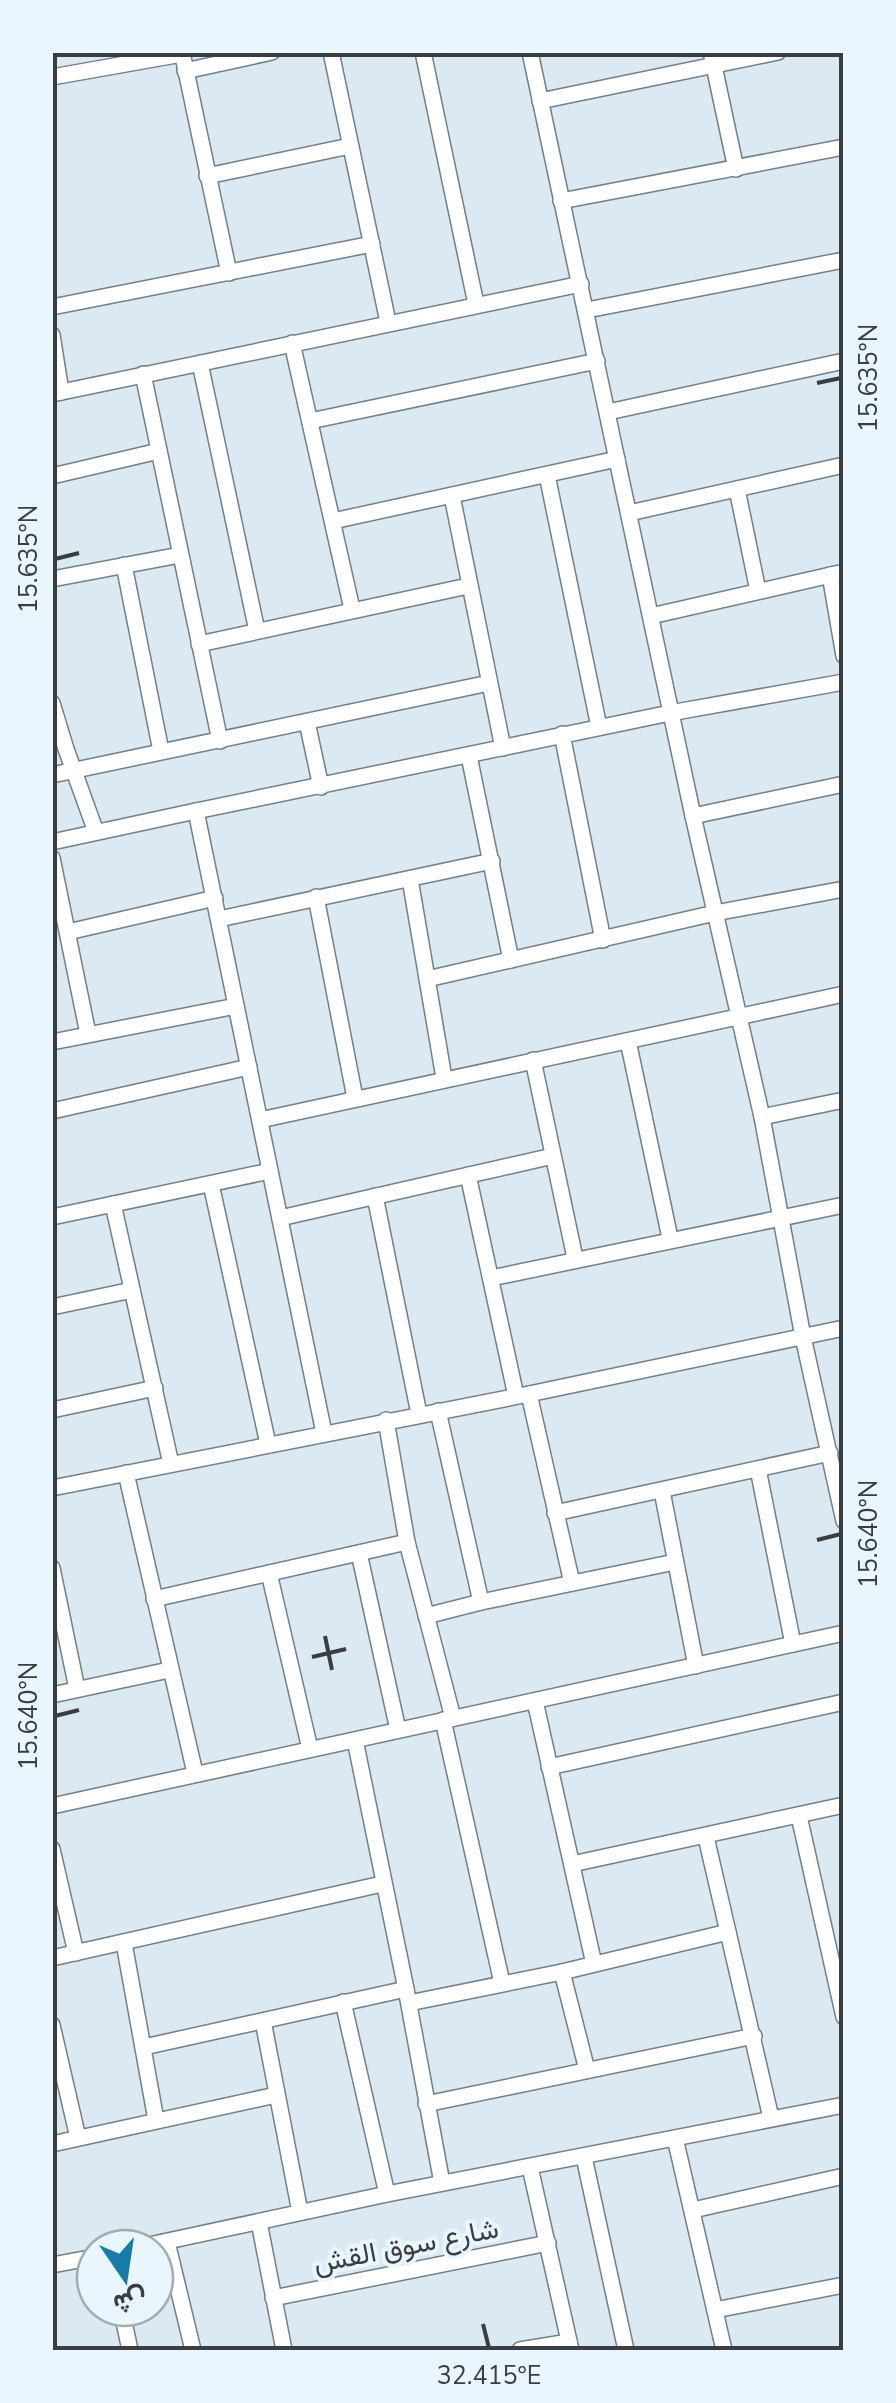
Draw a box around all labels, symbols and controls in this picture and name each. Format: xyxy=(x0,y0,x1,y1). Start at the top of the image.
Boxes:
text: 15.635°N xyxy=(852,324,886,432)
text: 15.635°N xyxy=(12,505,46,613)
text: 15.640°N xyxy=(852,1480,886,1588)
text: 15.640°N xyxy=(12,1662,46,1770)
street label: شارع سوق القش xyxy=(310,2209,502,2283)
north arrow xyxy=(75,2228,175,2328)
text: ش xyxy=(110,2279,151,2324)
text: 32.415°E xyxy=(437,2359,541,2393)

